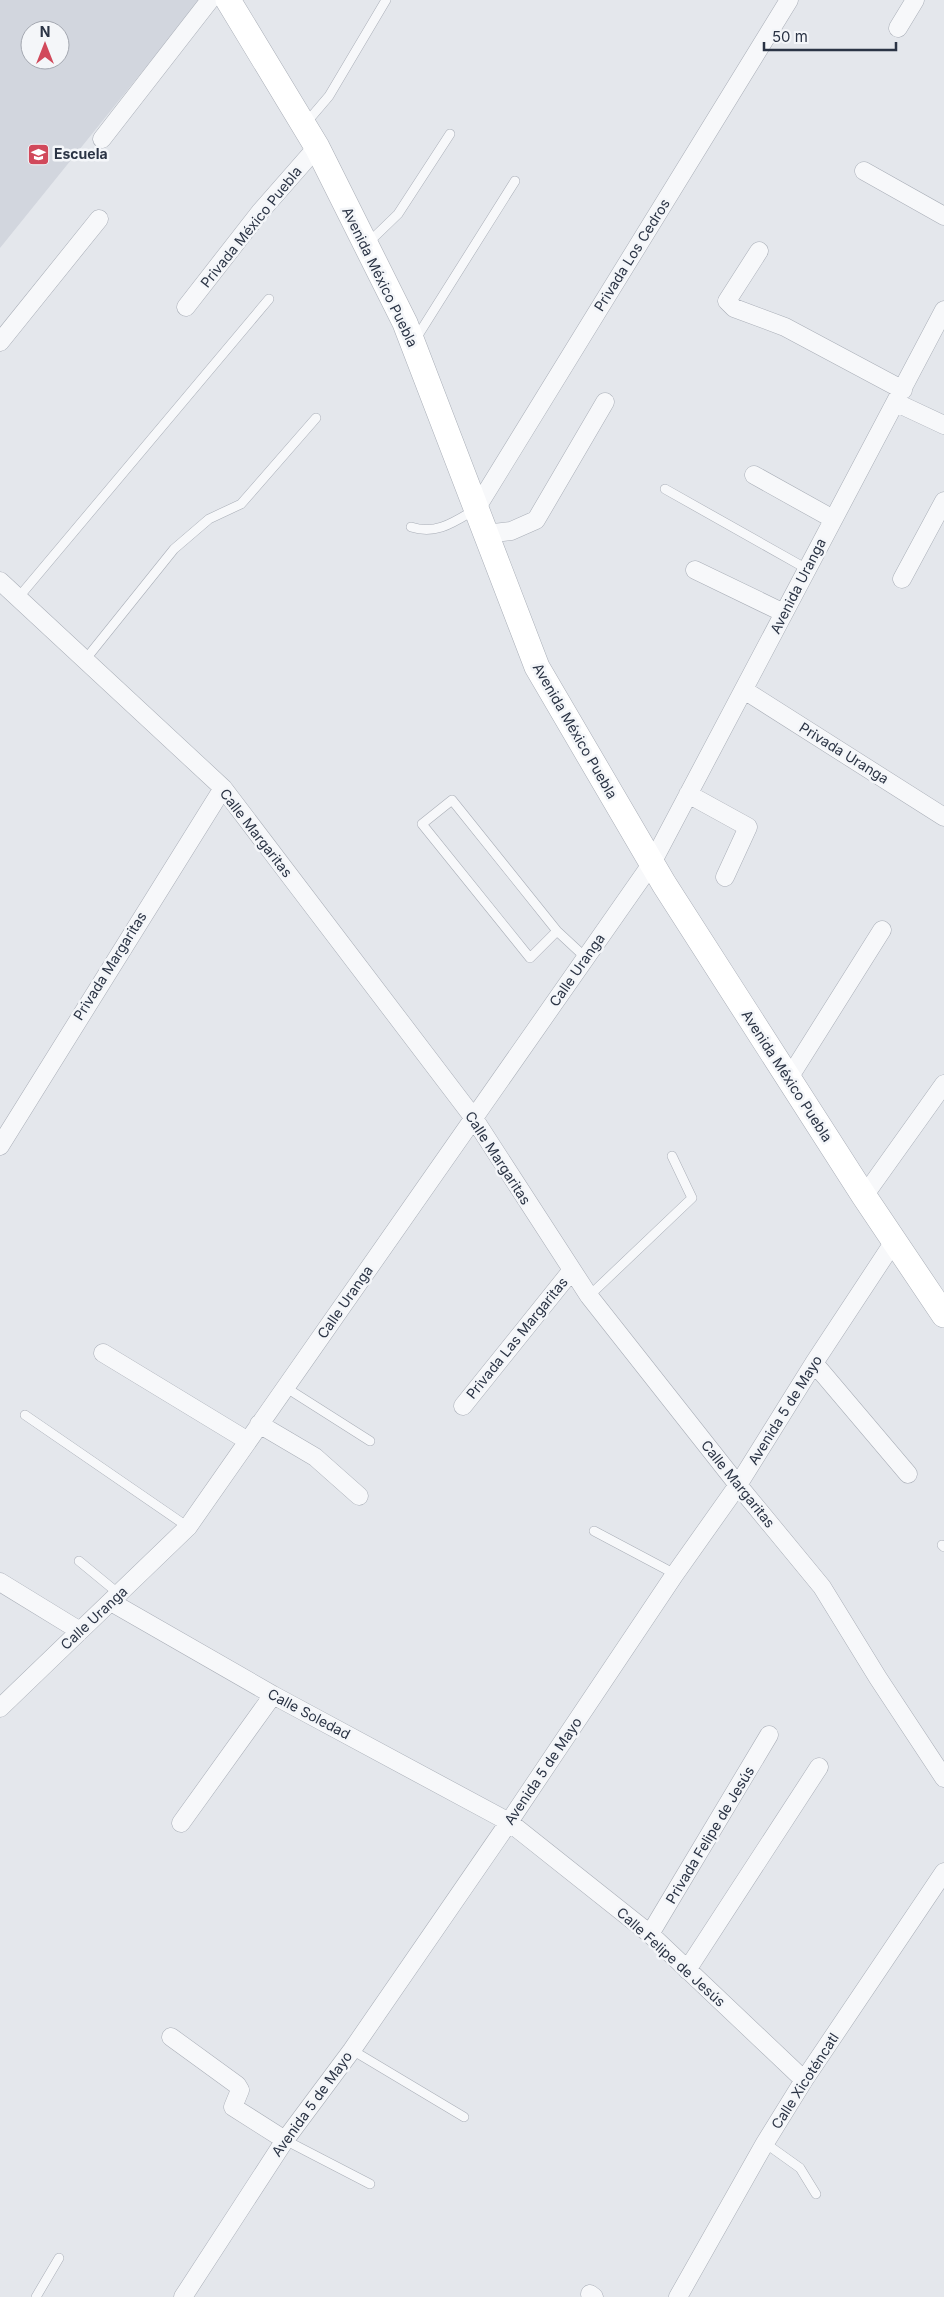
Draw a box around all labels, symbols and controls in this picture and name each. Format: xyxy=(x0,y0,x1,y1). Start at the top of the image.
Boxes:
north arrow xyxy=(20,20,70,70)
scale bar xyxy=(764,20,896,52)
text: N xyxy=(40,23,50,40)
text: 50 m xyxy=(772,27,808,46)
school or university icon: Escuela xyxy=(26,142,50,166)
place label: Escuela xyxy=(54,145,108,162)
street label: Privada México Puebla xyxy=(197,163,305,291)
street label: Privada Los Cedros xyxy=(590,195,673,314)
street label: Avenida México Puebla xyxy=(339,204,422,350)
street label: Avenida Uranga xyxy=(766,535,829,636)
street label: Avenida México Puebla xyxy=(530,660,621,801)
street label: Privada Uranga xyxy=(796,718,892,787)
street label: Calle Margaritas xyxy=(217,785,296,880)
street label: Privada Margaritas xyxy=(69,908,150,1023)
street label: Calle Uranga xyxy=(545,930,608,1010)
street label: Avenida México Puebla xyxy=(738,1007,836,1145)
street label: Calle Margaritas xyxy=(462,1108,535,1208)
street label: Calle Uranga xyxy=(313,1262,376,1342)
street label: Privada Las Margaritas xyxy=(462,1273,571,1402)
street label: Avenida 5 de Mayo xyxy=(744,1352,825,1468)
street label: Calle Margaritas xyxy=(698,1436,779,1531)
street label: Calle Uranga xyxy=(57,1582,131,1653)
street label: Calle Soledad xyxy=(265,1685,353,1742)
street label: Avenida 5 de Mayo xyxy=(500,1714,585,1828)
street label: Privada Felipe de Jesús xyxy=(662,1763,757,1906)
street label: Calle Felipe de Jesús xyxy=(614,1903,729,2010)
street label: Calle Xicoténcatl xyxy=(767,2029,842,2132)
street label: Avenida 5 de Mayo xyxy=(268,2048,355,2160)

